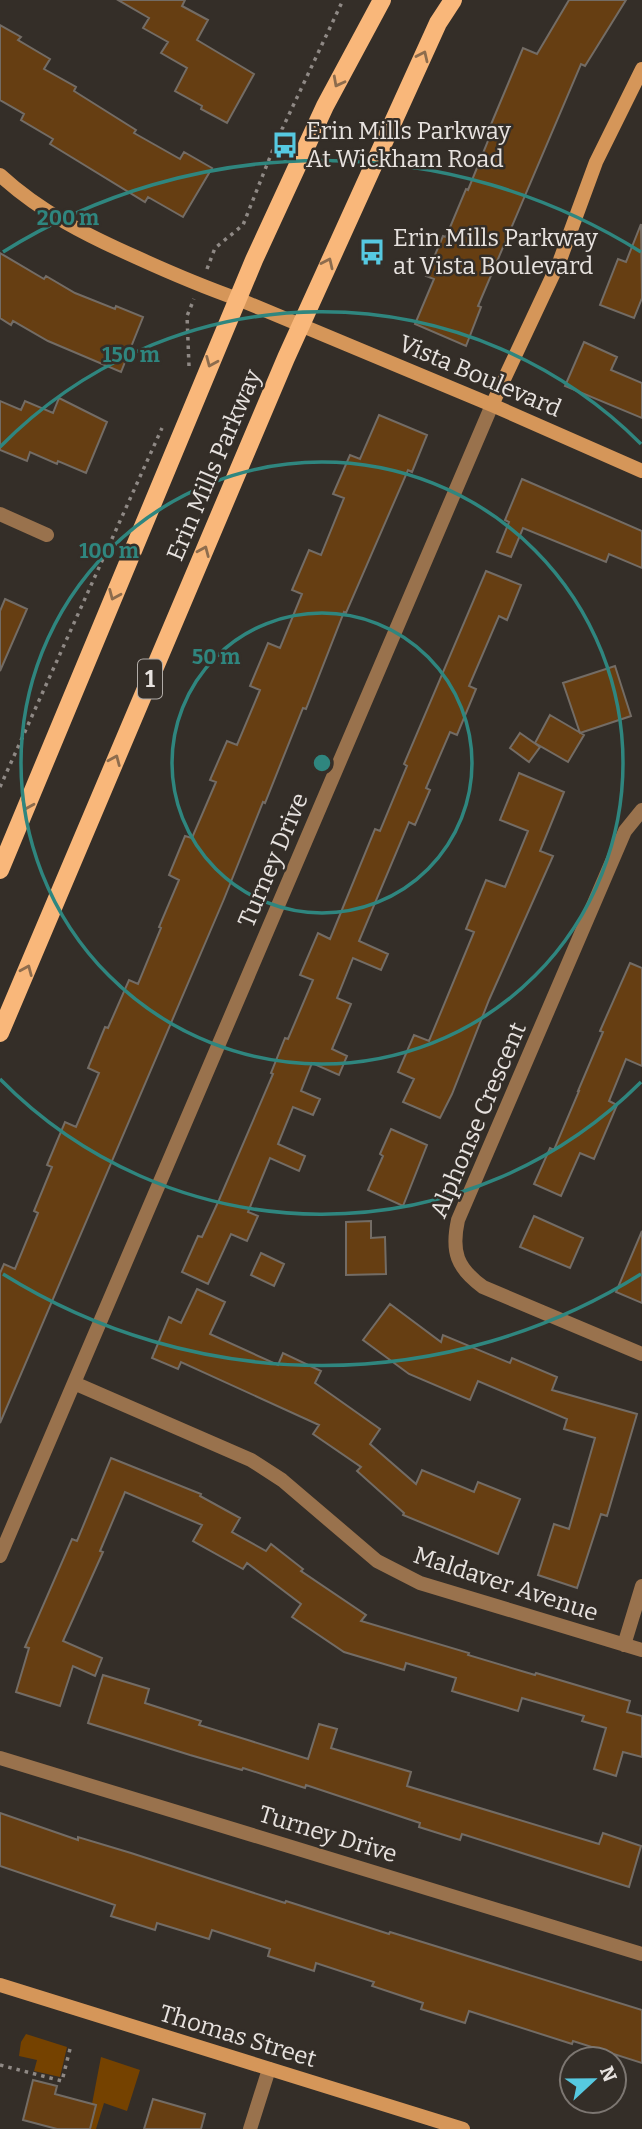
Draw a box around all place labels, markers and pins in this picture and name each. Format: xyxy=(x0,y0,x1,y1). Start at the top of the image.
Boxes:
place label: Erin Mills Parkway At Wickham Road xyxy=(306,117,511,173)
bus stop icon: Erin Mills Parkway At Wickham Road xyxy=(270,130,300,160)
place label: Erin Mills Parkway at Vista Boulevard xyxy=(393,224,598,280)
bus stop icon: Erin Mills Parkway at Vista Boulevard xyxy=(357,237,387,267)
centre of rings xyxy=(310,751,334,775)

